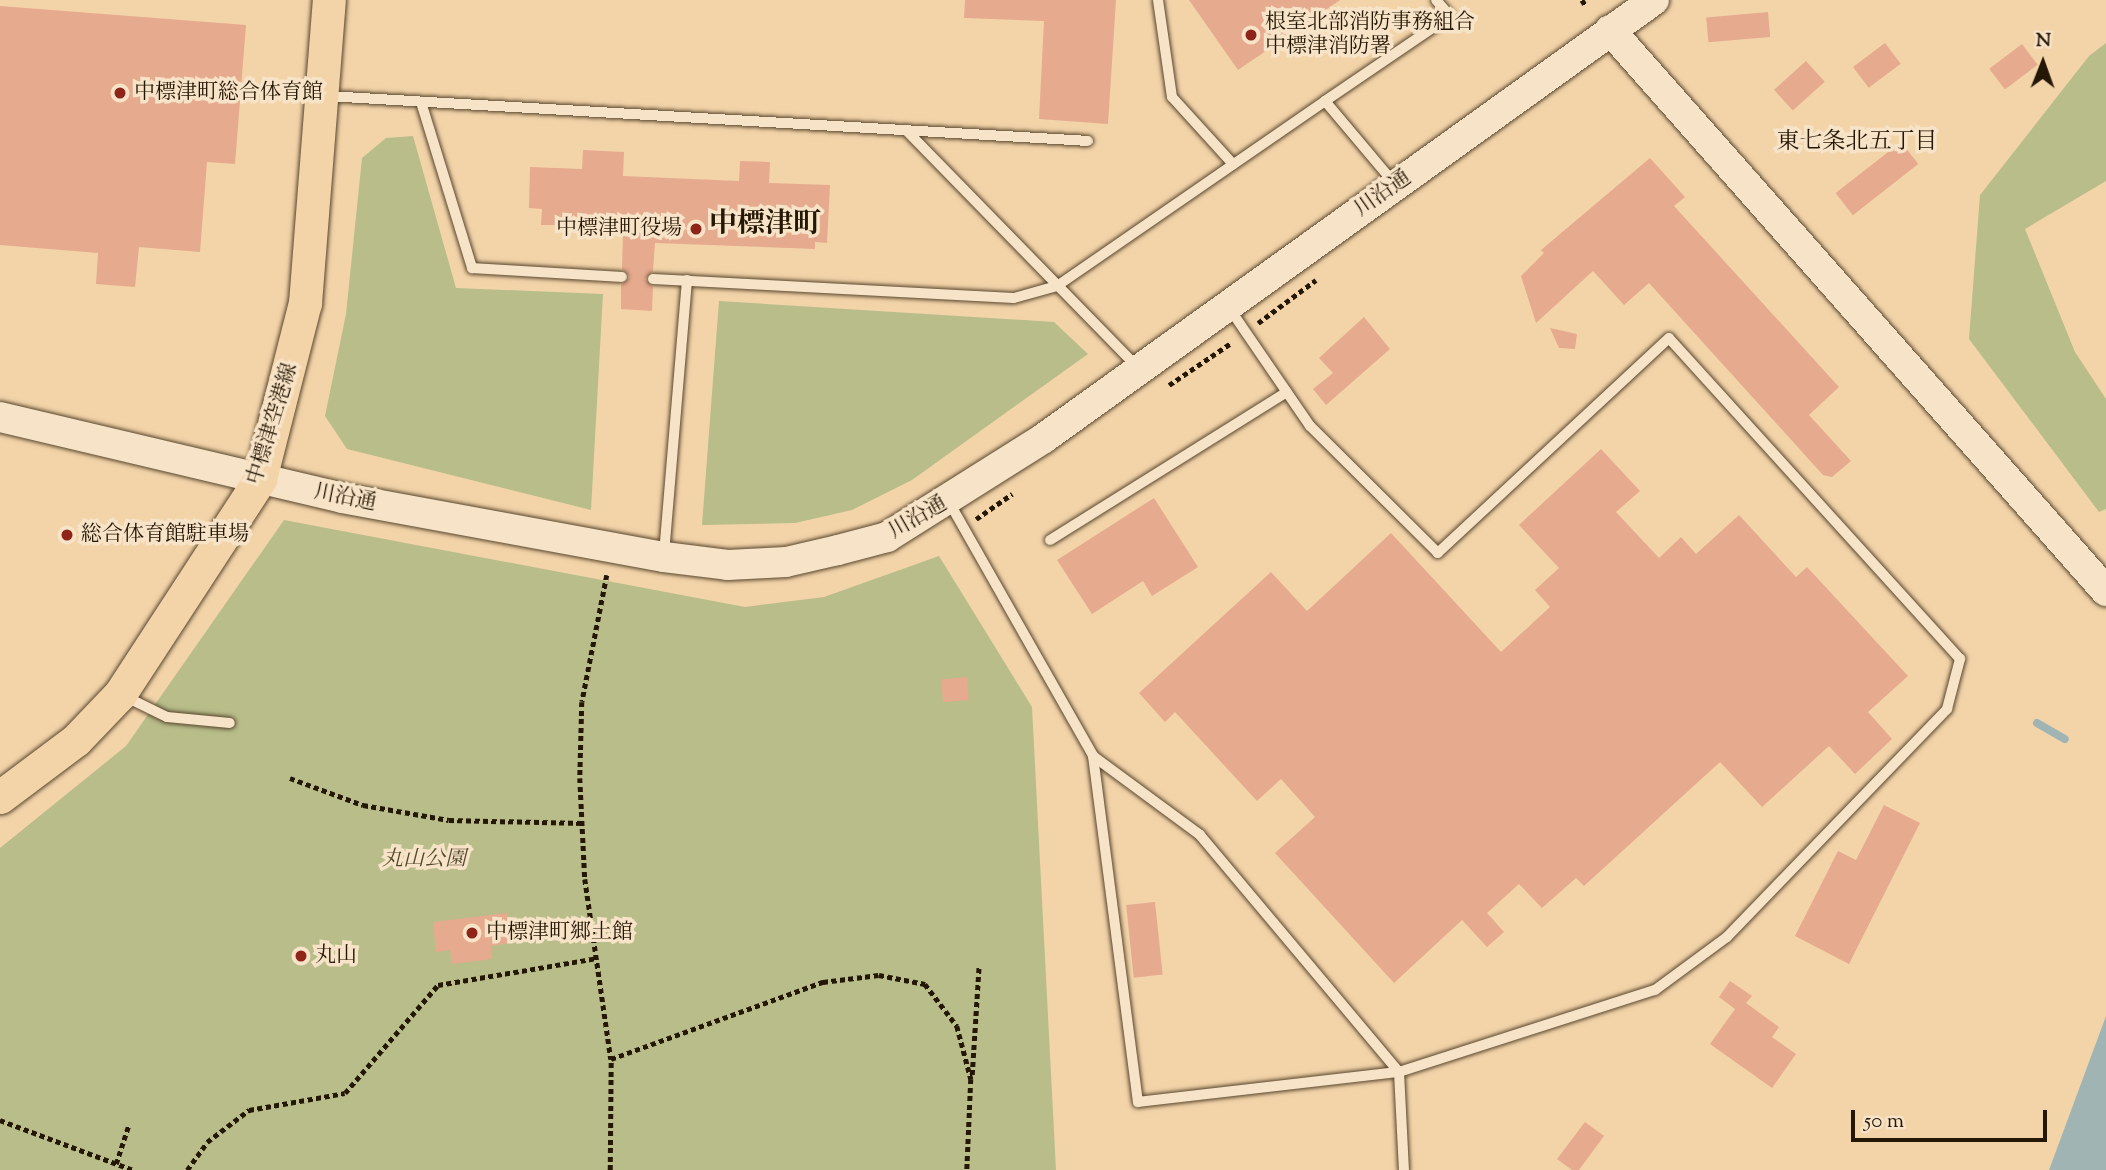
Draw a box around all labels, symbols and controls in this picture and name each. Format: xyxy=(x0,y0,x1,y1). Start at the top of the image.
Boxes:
place label: 根室北部消防事務組合 中標津消防署 xyxy=(1265,10,1475,60)
marker: 根室北部消防事務組合 中標津消防署 xyxy=(1243,27,1259,43)
north arrow xyxy=(2008,28,2078,98)
text: N xyxy=(2036,28,2051,55)
place label: 中標津町総合体育館 xyxy=(134,80,323,106)
marker: 中標津町総合体育館 xyxy=(112,85,128,101)
district label: 東七条北五丁目 xyxy=(1777,129,1937,157)
street label: 川沿通 xyxy=(1350,166,1416,222)
district label: 中標津町 xyxy=(709,208,821,242)
place label: 中標津町役場 xyxy=(556,216,682,242)
marker: 中標津町役場 xyxy=(688,221,704,237)
street label: 中標津空港線 xyxy=(243,360,303,488)
street label: 川沿通 xyxy=(312,480,378,516)
street label: 川沿通 xyxy=(884,491,952,545)
place label: 総合体育館駐車場 xyxy=(81,522,249,548)
marker: 総合体育館駐車場 xyxy=(59,527,75,543)
park label: 丸山公園 xyxy=(382,847,466,873)
place label: 中標津町郷土館 xyxy=(486,920,633,946)
marker: 中標津町郷土館 xyxy=(464,925,480,941)
place label: 丸山 xyxy=(315,943,357,969)
marker: 丸山 xyxy=(293,948,309,964)
scale bar xyxy=(1854,1096,2050,1140)
text: 50 m xyxy=(1864,1107,1904,1137)

